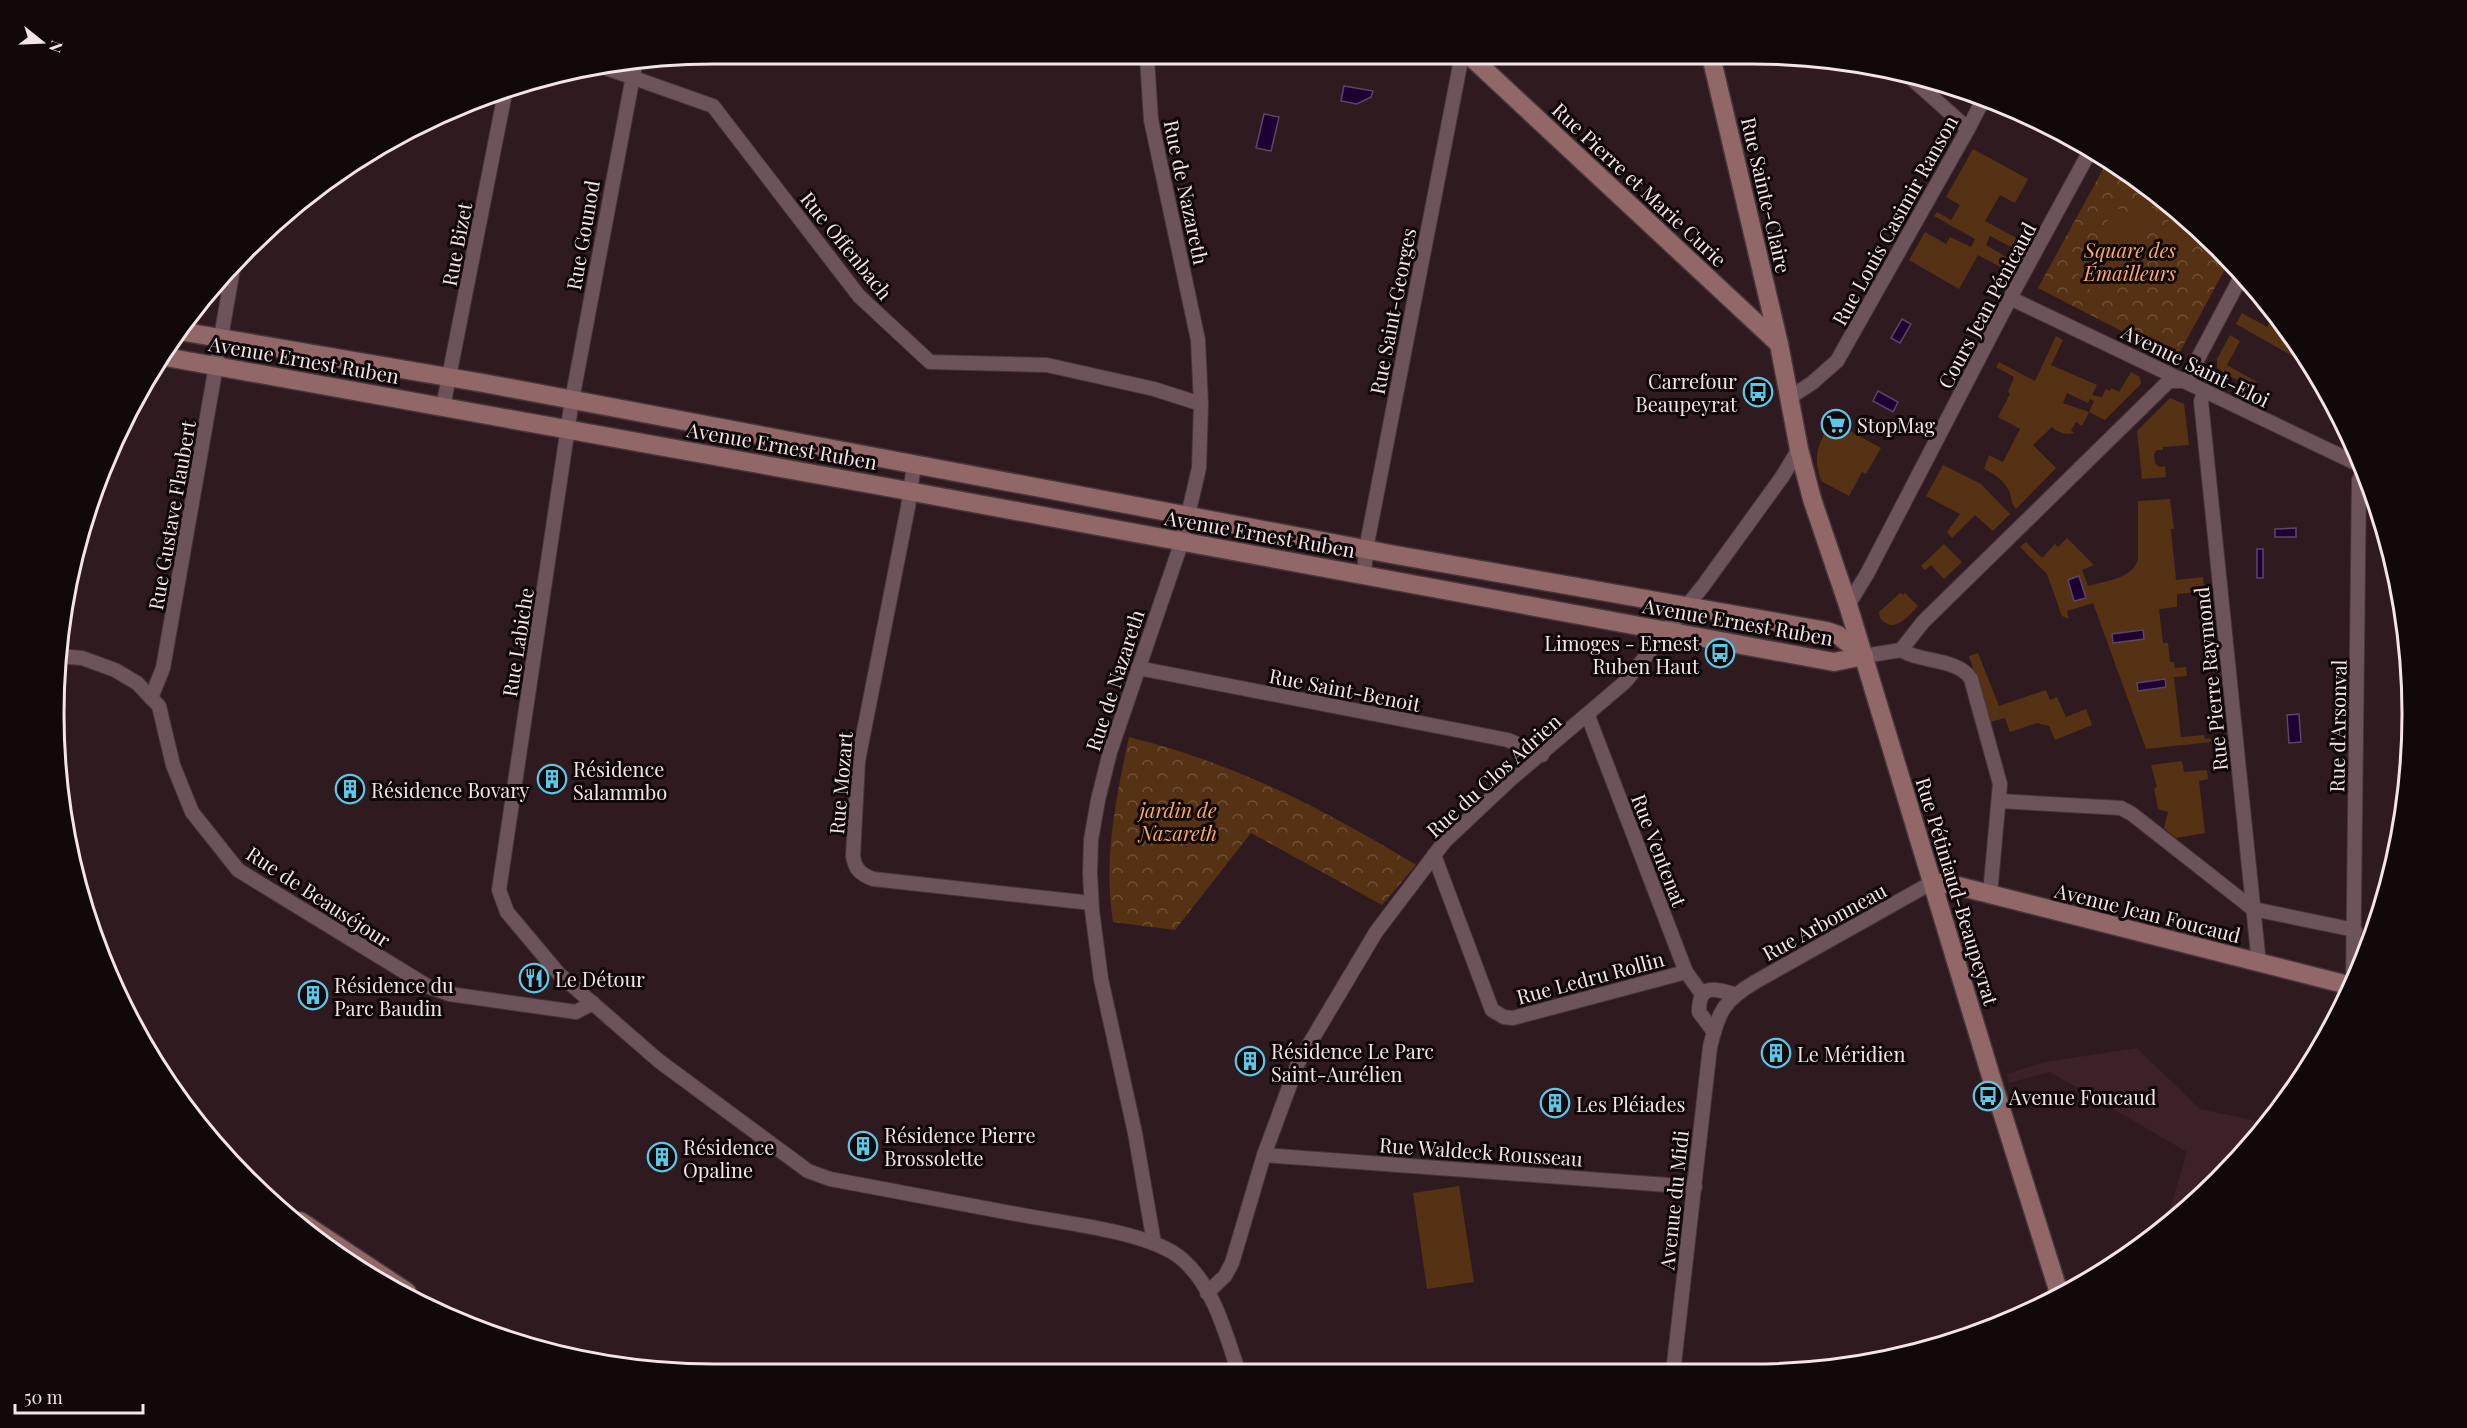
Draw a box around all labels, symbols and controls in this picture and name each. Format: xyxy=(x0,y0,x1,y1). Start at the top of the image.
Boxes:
north arrow xyxy=(12,12,72,72)
text: N xyxy=(45,38,69,56)
street label: Rue Pierre et Marie Curie xyxy=(1547,96,1733,272)
street label: Rue Louis Casimir Ranson xyxy=(1825,110,1963,330)
street label: Rue Sainte-Claire xyxy=(1736,114,1798,276)
street label: Rue de Nazareth xyxy=(1159,117,1216,267)
street label: Rue Gounod xyxy=(559,178,605,292)
street label: Rue Offenbach xyxy=(795,185,899,305)
street label: Rue Bizet xyxy=(435,199,478,288)
street label: Cours Jean Pénicaud xyxy=(1931,217,2041,393)
street label: Rue Saint-Georges xyxy=(1363,226,1421,396)
park label: Square des Émailleurs xyxy=(2083,236,2177,286)
street label: Avenue Saint-Eloi xyxy=(2117,317,2274,413)
street label: Avenue Ernest Ruben xyxy=(206,329,401,389)
place label: Carrefour Beaupeyrat xyxy=(1635,367,1738,417)
bus stop icon: Carrefour Beaupeyrat xyxy=(1742,376,1774,408)
supermarket icon: StopMag xyxy=(1820,408,1852,440)
place label: StopMag xyxy=(1857,411,1935,438)
street label: Avenue Ernest Ruben xyxy=(684,415,879,475)
street label: Rue Gustave Flaubert xyxy=(141,417,201,612)
street label: Avenue Ernest Ruben xyxy=(1162,503,1357,563)
street label: Rue Pierre Raymond xyxy=(2187,585,2233,772)
street label: Rue Labiche xyxy=(495,586,539,698)
street label: Avenue Ernest Ruben xyxy=(1640,591,1835,651)
street label: Rue de Nazareth xyxy=(1078,606,1150,754)
place label: Limoges - Ernest Ruben Haut xyxy=(1544,629,1700,679)
bus stop icon: Limoges - Ernest Ruben Haut xyxy=(1704,637,1736,669)
street label: Rue d'Arsonval xyxy=(2322,659,2352,792)
street label: Rue Saint-Benoit xyxy=(1267,661,1424,717)
street label: Rue du Clos Adrien xyxy=(1420,707,1566,843)
street label: Rue Mozart xyxy=(822,730,858,836)
place label: Résidence Salammbo xyxy=(573,755,667,805)
building icon: Résidence Salammbo xyxy=(536,763,568,795)
building icon: Résidence Bovary xyxy=(334,773,366,805)
street label: Rue Pétiniaud-Beaupeyrat xyxy=(1910,774,2006,1009)
place label: Résidence Bovary xyxy=(371,776,529,803)
street label: Rue Ventenat xyxy=(1626,790,1694,911)
park label: jardin de Nazareth xyxy=(1136,796,1217,846)
street label: Rue de Beauséjour xyxy=(242,839,396,953)
street label: Rue Arbonneau xyxy=(1757,876,1891,966)
street label: Avenue Jean Foucaud xyxy=(2051,876,2244,948)
street label: Rue Ledru Rollin xyxy=(1513,944,1667,1010)
restaurant icon: Le Détour xyxy=(518,962,550,994)
place label: Le Détour xyxy=(555,965,645,992)
place label: Résidence du Parc Baudin xyxy=(334,971,454,1021)
building icon: Résidence du Parc Baudin xyxy=(297,979,329,1011)
place label: Résidence Le Parc Saint-Aurélien xyxy=(1271,1037,1434,1087)
building icon: Le Méridien xyxy=(1760,1037,1792,1069)
place label: Le Méridien xyxy=(1797,1040,1905,1067)
building icon: Résidence Le Parc Saint-Aurélien xyxy=(1234,1045,1266,1077)
bus stop icon: Avenue Foucaud xyxy=(1972,1080,2004,1112)
place label: Avenue Foucaud xyxy=(2008,1083,2157,1110)
building icon: Les Pléiades xyxy=(1539,1087,1571,1119)
place label: Les Pléiades xyxy=(1576,1090,1685,1117)
place label: Résidence Pierre Brossolette xyxy=(884,1121,1036,1171)
street label: Avenue du Midi xyxy=(1652,1129,1694,1272)
building icon: Résidence Pierre Brossolette xyxy=(847,1130,879,1162)
street label: Rue Waldeck Rousseau xyxy=(1378,1130,1584,1172)
place label: Résidence Opaline xyxy=(683,1133,774,1183)
building icon: Résidence Opaline xyxy=(646,1141,678,1173)
scale bar xyxy=(15,1377,142,1415)
text: 50 m xyxy=(24,1385,63,1409)

